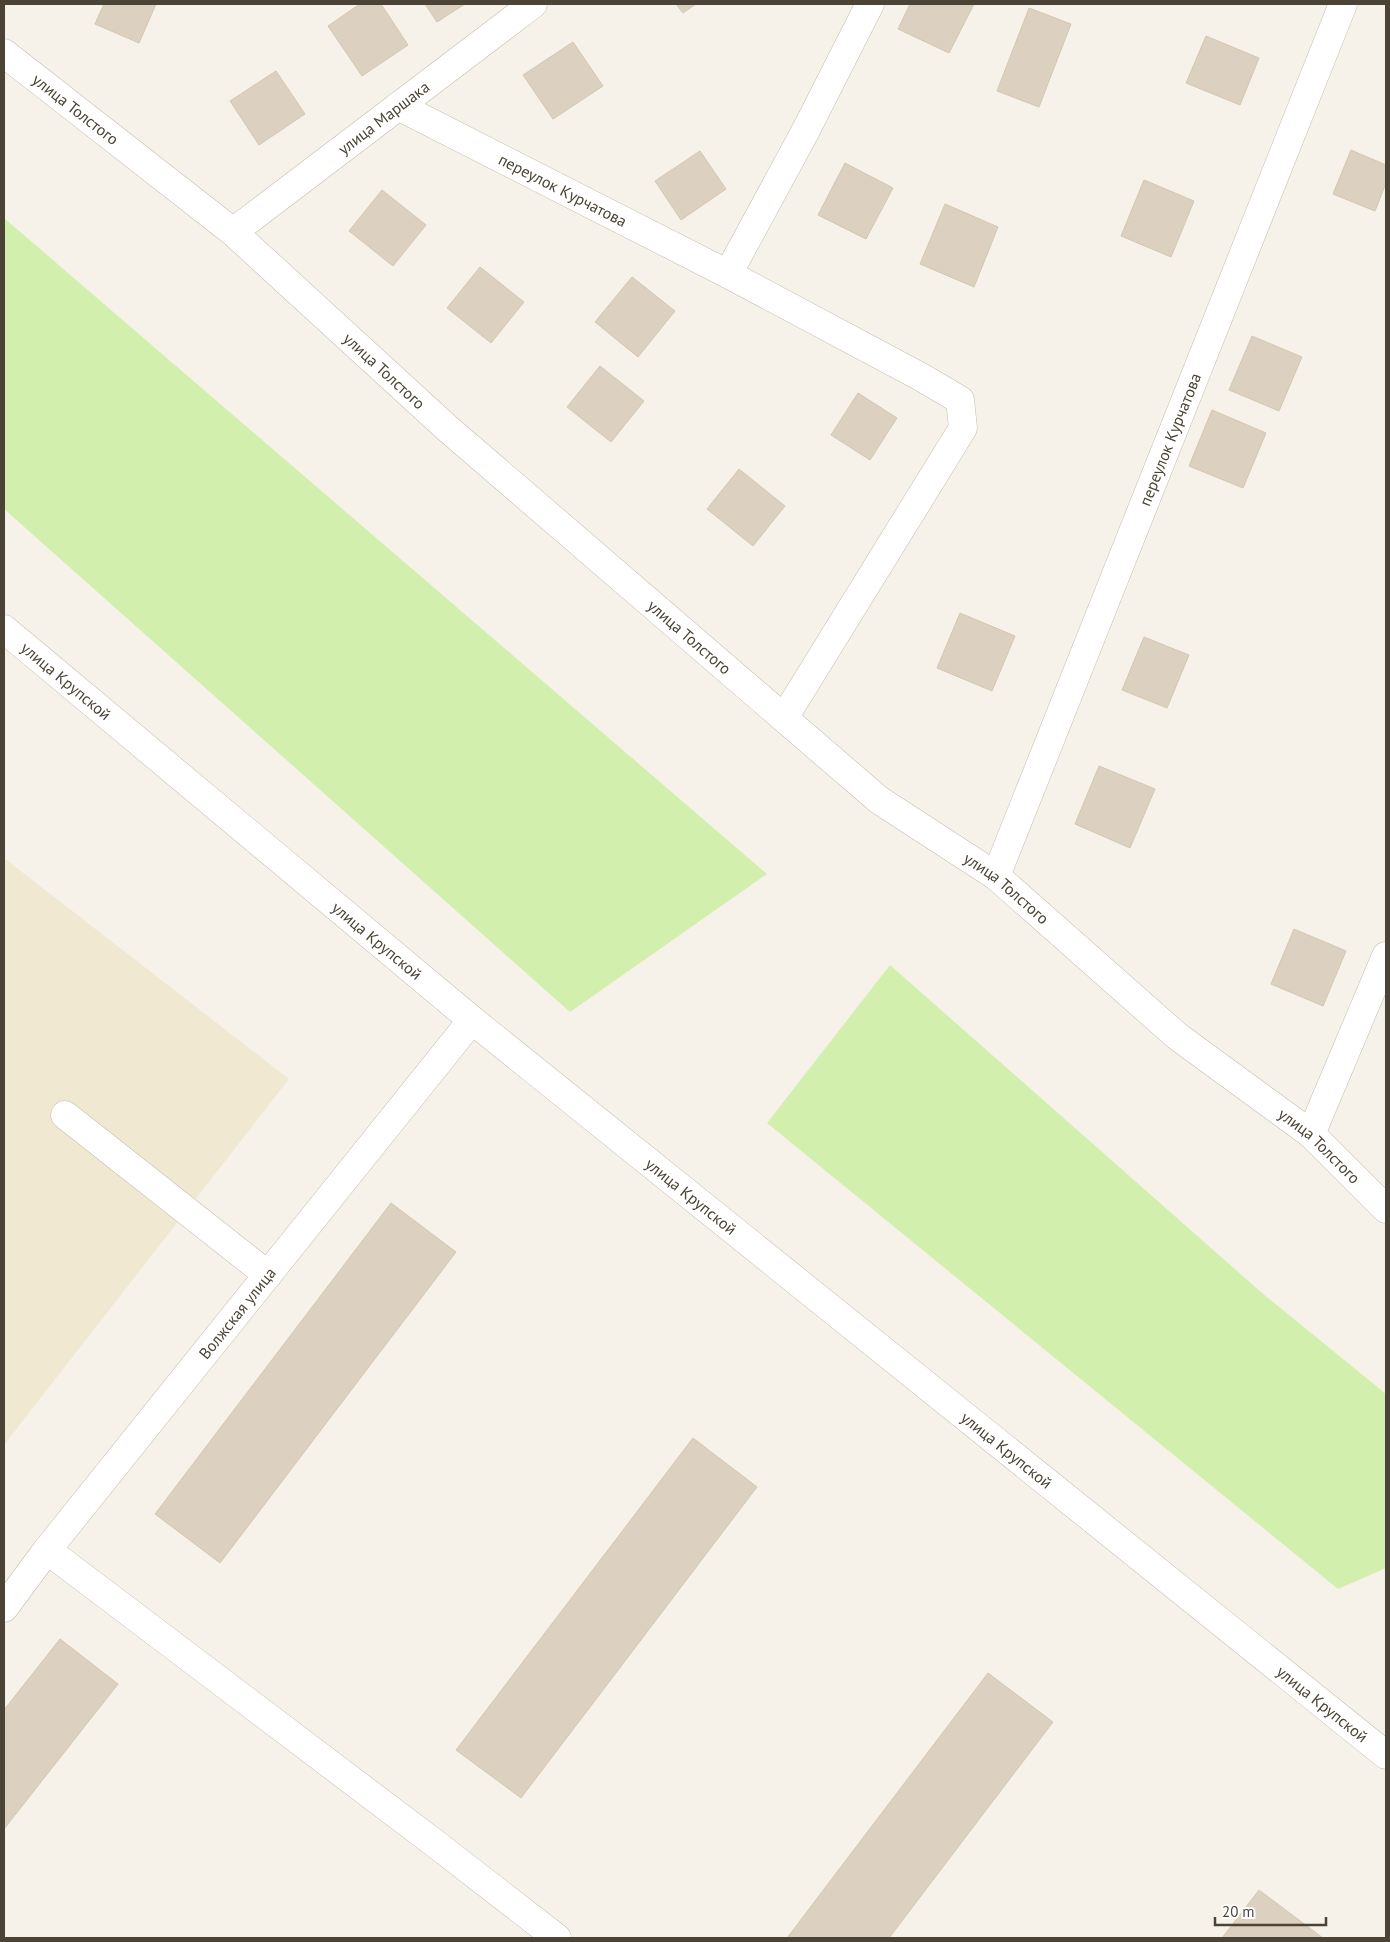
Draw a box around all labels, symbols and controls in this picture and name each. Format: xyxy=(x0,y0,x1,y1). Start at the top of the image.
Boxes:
street label: улица Толстого xyxy=(29,69,123,149)
street label: улица Маршака xyxy=(334,77,433,159)
street label: переулок Курчатова xyxy=(495,149,630,231)
street label: улица Толстого xyxy=(339,328,429,413)
street label: переулок Курчатова xyxy=(1134,370,1205,509)
street label: улица Толстого xyxy=(644,595,735,678)
street label: улица Крупской xyxy=(17,638,115,724)
street label: улица Толстого xyxy=(960,848,1053,928)
street label: улица Крупской xyxy=(328,897,426,984)
street label: улица Толстого xyxy=(1274,1104,1365,1188)
street label: улица Крупской xyxy=(641,1154,741,1239)
street label: Волжская улица xyxy=(194,1263,280,1363)
street label: улица Крупской xyxy=(957,1407,1056,1493)
street label: улица Крупской xyxy=(1273,1661,1372,1746)
scale bar xyxy=(1215,1894,1326,1926)
text: 20 m xyxy=(1222,1902,1255,1921)

